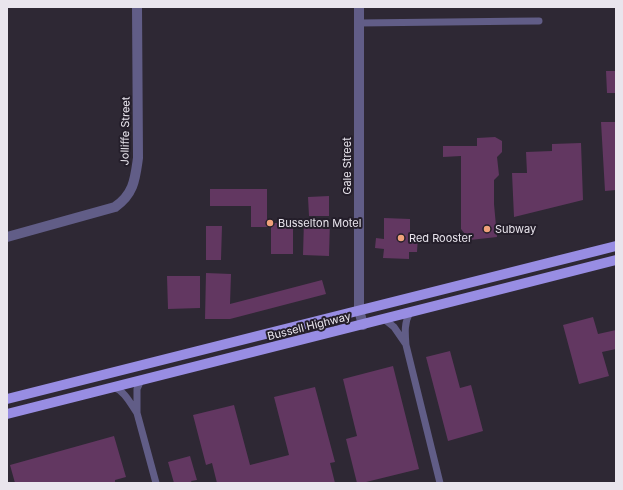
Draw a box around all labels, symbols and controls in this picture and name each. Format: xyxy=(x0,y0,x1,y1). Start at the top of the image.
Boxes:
street label: Jolliffe Street xyxy=(117,96,133,166)
street label: Gale Street xyxy=(340,137,354,195)
place label: Busselton Motel xyxy=(278,216,361,230)
marker: Busselton Motel xyxy=(265,218,275,228)
place label: Subway xyxy=(495,222,536,236)
marker: Subway xyxy=(482,224,492,234)
place label: Red Rooster xyxy=(409,231,472,245)
marker: Red Rooster xyxy=(396,233,406,243)
street label: Bussell Highway xyxy=(266,309,352,343)

